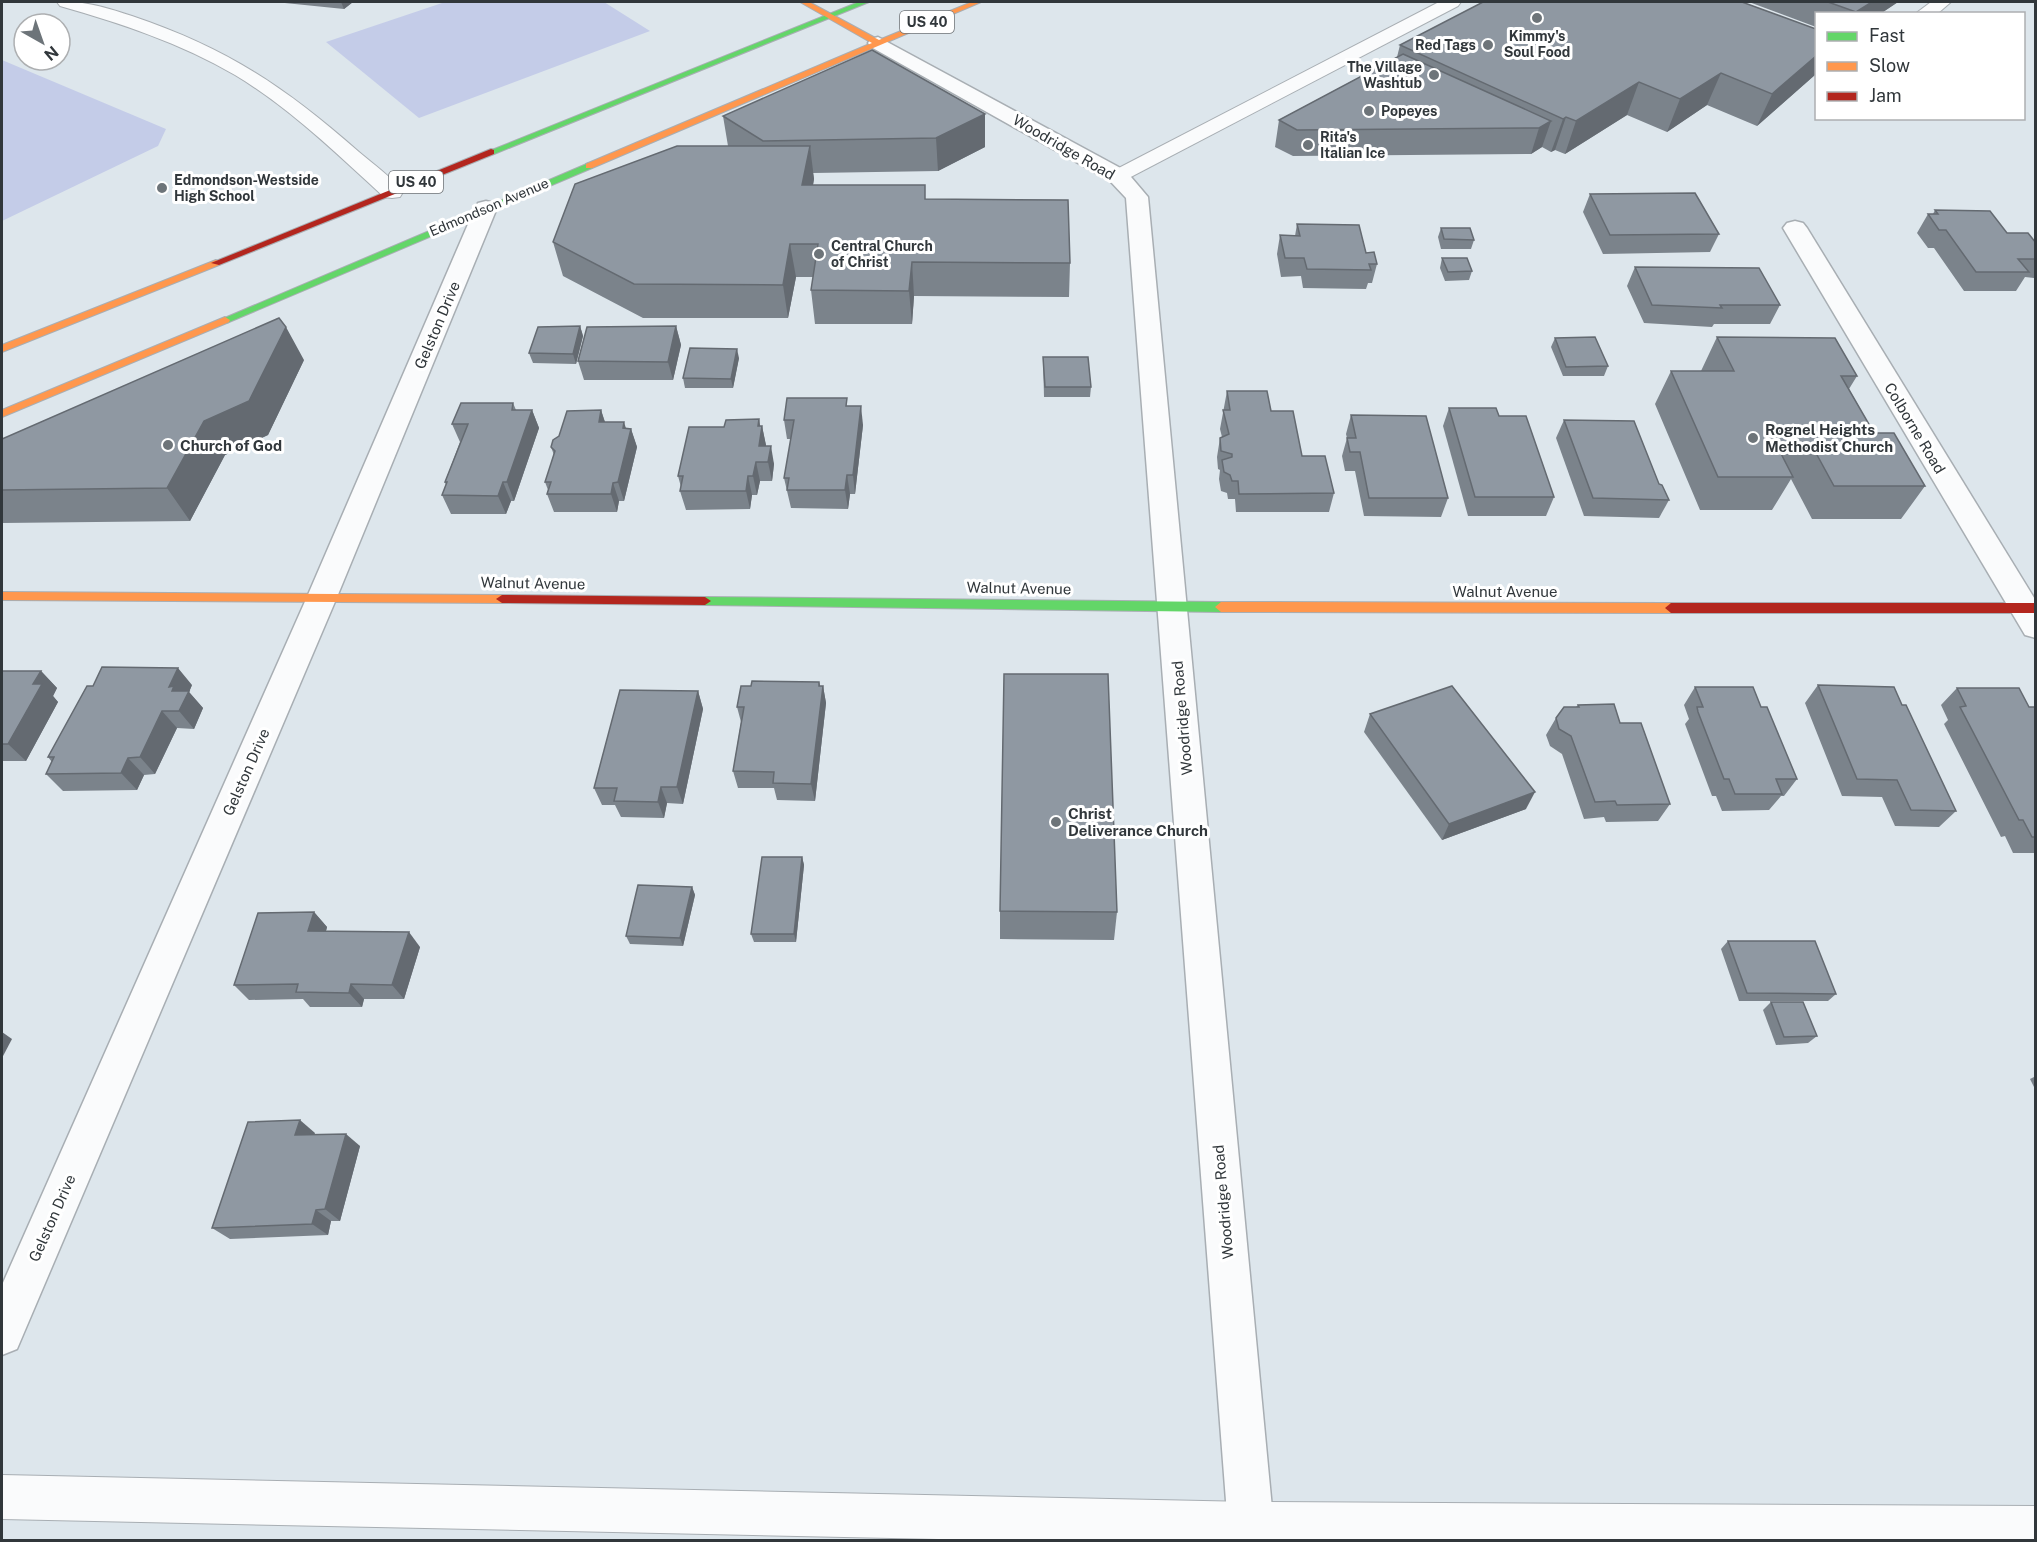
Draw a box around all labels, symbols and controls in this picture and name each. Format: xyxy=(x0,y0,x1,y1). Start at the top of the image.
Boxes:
road number: US 40 xyxy=(900,11,954,33)
marker: Kimmy's Soul Food xyxy=(1530,11,1544,25)
north arrow xyxy=(12,12,72,72)
legend xyxy=(1815,12,2025,120)
text: Fast xyxy=(1869,25,1905,46)
place label: Kimmy's Soul Food xyxy=(1504,28,1570,60)
place label: Red Tags xyxy=(1415,37,1476,53)
marker: Red Tags xyxy=(1481,38,1495,52)
text: N xyxy=(40,42,62,64)
text: Slow xyxy=(1869,55,1910,76)
place label: The Village Washtub xyxy=(1347,59,1422,91)
marker: The Village Washtub xyxy=(1427,68,1441,82)
text: Jam xyxy=(1869,85,1902,106)
place label: Popeyes xyxy=(1381,103,1437,119)
marker: Popeyes xyxy=(1362,104,1376,118)
street label: Woodridge Road xyxy=(1010,111,1118,183)
place label: Rita's Italian Ice xyxy=(1320,129,1385,161)
marker: Rita's Italian Ice xyxy=(1301,138,1315,152)
road number: US 40 xyxy=(389,171,443,193)
place label: Edmondson-Westside High School xyxy=(174,172,319,204)
street label: Edmondson Avenue xyxy=(427,175,551,239)
marker: Edmondson-Westside High School xyxy=(155,181,169,195)
place label: Central Church of Christ xyxy=(831,238,933,270)
marker: Central Church of Christ xyxy=(812,247,826,261)
street label: Gelston Drive xyxy=(411,279,463,371)
street label: Colborne Road xyxy=(1881,380,1949,476)
place label: Rognel Heights Methodist Church xyxy=(1765,421,1893,455)
marker: Rognel Heights Methodist Church xyxy=(1746,431,1760,445)
place label: Church of God xyxy=(180,437,282,454)
marker: Church of God xyxy=(161,438,175,452)
street label: Walnut Avenue xyxy=(480,574,586,592)
street label: Walnut Avenue xyxy=(966,579,1072,597)
street label: Walnut Avenue xyxy=(1453,583,1557,600)
street label: Woodridge Road xyxy=(1169,660,1195,776)
street label: Gelston Drive xyxy=(219,726,273,818)
place label: Christ Deliverance Church xyxy=(1068,805,1208,839)
marker: Christ Deliverance Church xyxy=(1049,815,1063,829)
street label: Woodridge Road xyxy=(1210,1144,1236,1260)
street label: Gelston Drive xyxy=(25,1172,79,1264)

